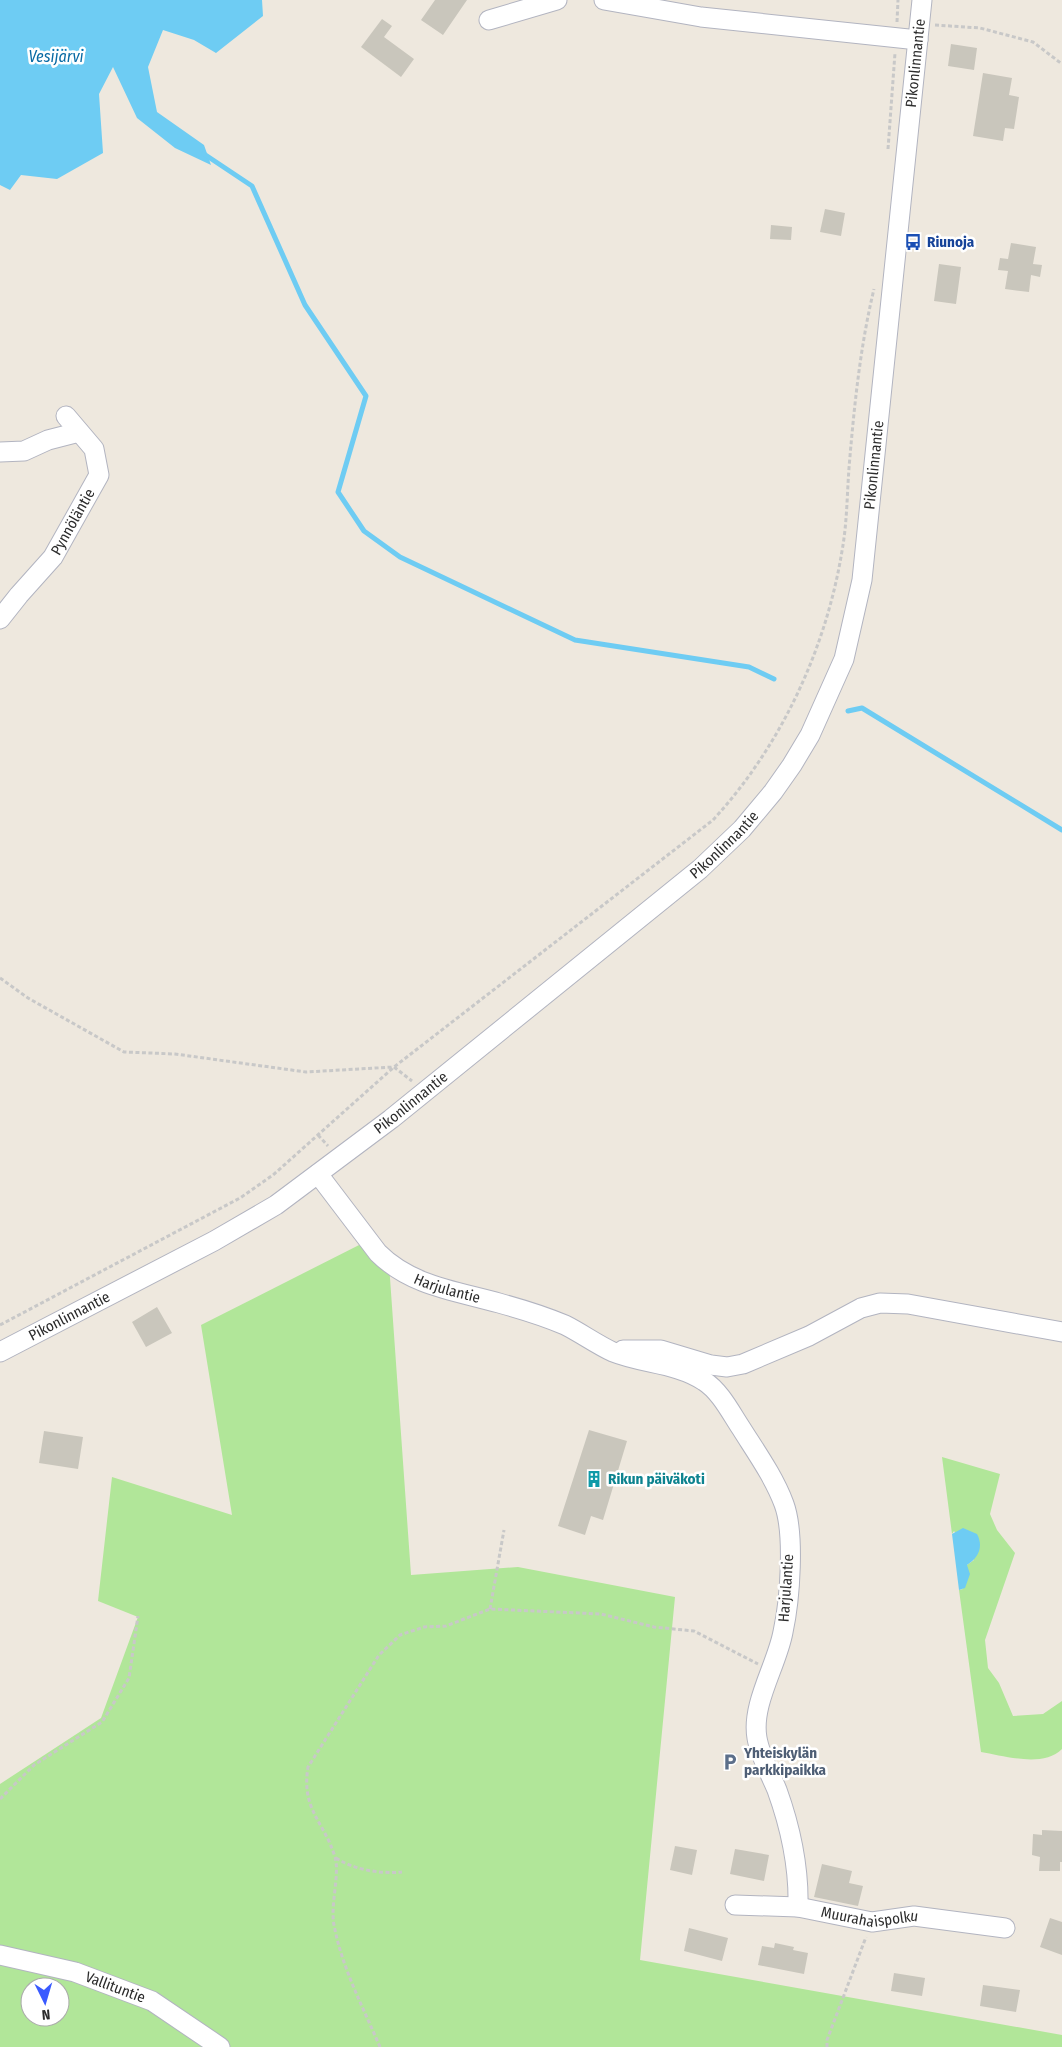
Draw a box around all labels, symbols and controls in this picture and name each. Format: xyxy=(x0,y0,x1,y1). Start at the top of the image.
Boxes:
street label: Pikonlinnantie xyxy=(902,18,929,108)
water label: Vesijärvi xyxy=(28,47,84,66)
bus stop icon: Riunoja xyxy=(903,232,923,252)
place label: Riunoja xyxy=(927,233,975,251)
street label: Pikonlinnantie xyxy=(860,420,887,510)
street label: Pynnöläntie xyxy=(47,485,99,558)
street label: Pikonlinnantie xyxy=(686,807,762,883)
street label: Pikonlinnantie xyxy=(370,1068,451,1138)
street label: Harjulantie xyxy=(411,1270,482,1307)
street label: Pikonlinnantie xyxy=(25,1288,113,1345)
building icon: Rikun päiväkoti xyxy=(584,1469,604,1489)
place label: Rikun päiväkoti xyxy=(608,1470,705,1488)
street label: Harjulantie xyxy=(775,1553,797,1623)
place label: Yhteiskylän parkkipaikka xyxy=(743,1744,827,1779)
parking icon: Yhteiskylän parkkipaikka xyxy=(720,1752,740,1772)
street label: Muurahaispolku xyxy=(819,1903,919,1931)
street label: Vallituntie xyxy=(83,1968,148,2007)
north arrow xyxy=(20,1977,70,2027)
text: N xyxy=(41,2006,51,2023)

